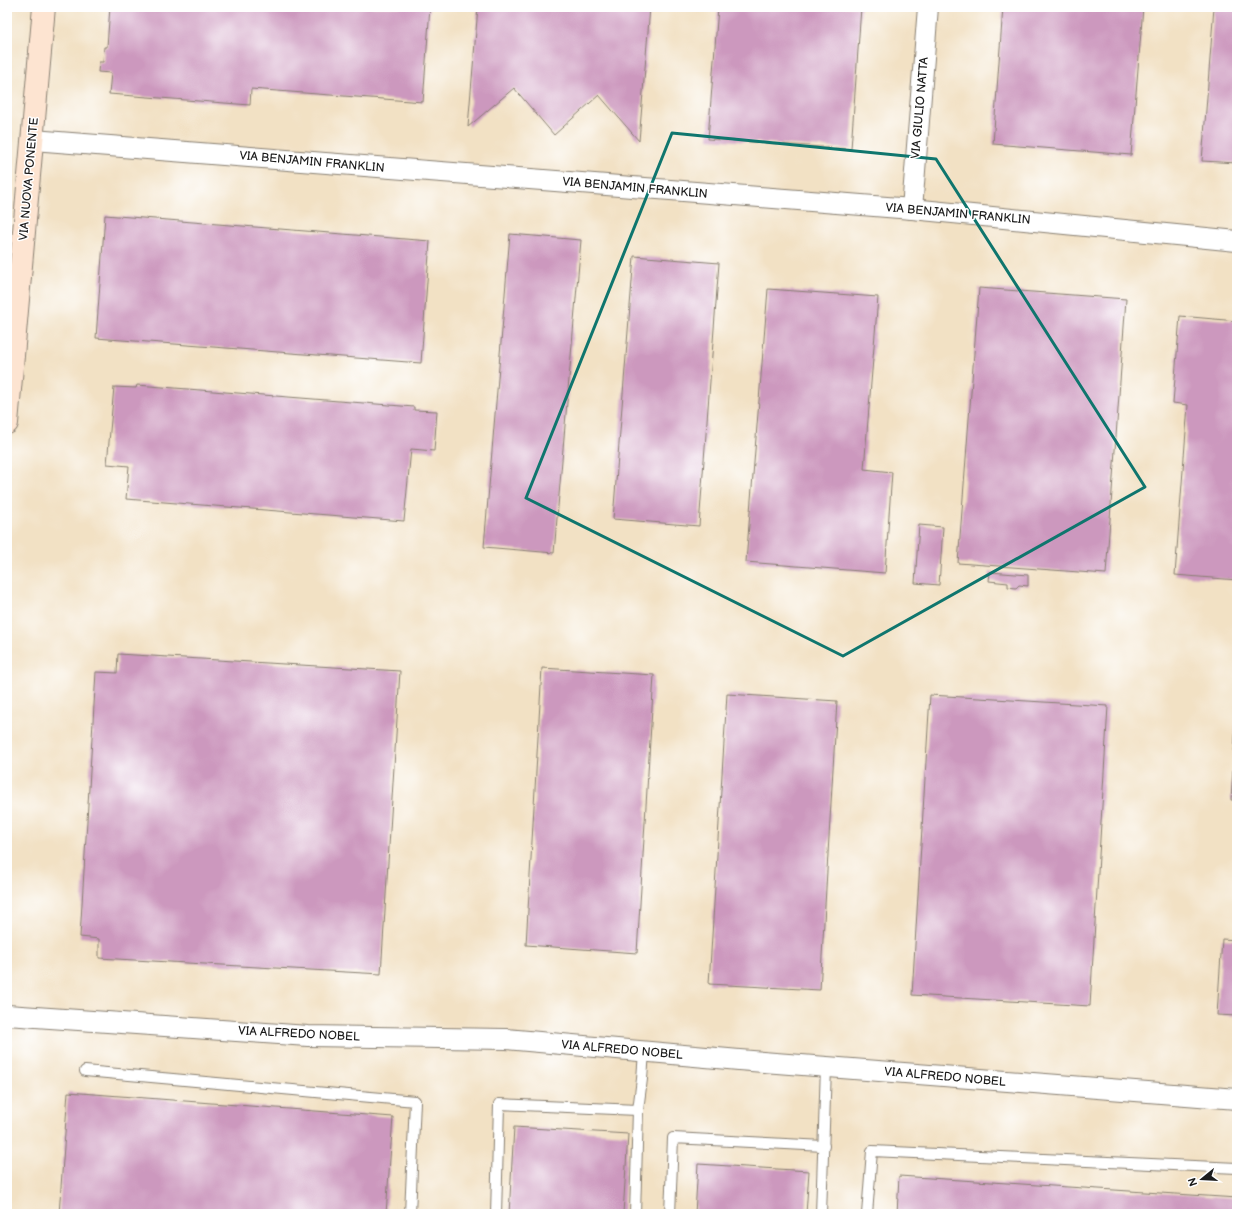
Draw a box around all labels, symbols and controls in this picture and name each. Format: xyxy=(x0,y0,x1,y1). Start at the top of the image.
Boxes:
street label: VIA GIULIO NATTA xyxy=(908,56,932,159)
street label: VIA NUOVA PONENTE xyxy=(16,117,42,241)
street label: VIA BENJAMIN FRANKLIN xyxy=(239,148,385,176)
street label: VIA BENJAMIN FRANKLIN xyxy=(562,174,708,202)
street label: VIA BENJAMIN FRANKLIN xyxy=(885,200,1031,228)
street label: VIA ALFREDO NOBEL xyxy=(238,1023,360,1045)
street label: VIA ALFREDO NOBEL xyxy=(561,1037,683,1063)
street label: VIA ALFREDO NOBEL xyxy=(884,1064,1006,1090)
north arrow xyxy=(1182,1159,1222,1199)
text: N xyxy=(1186,1176,1200,1188)

